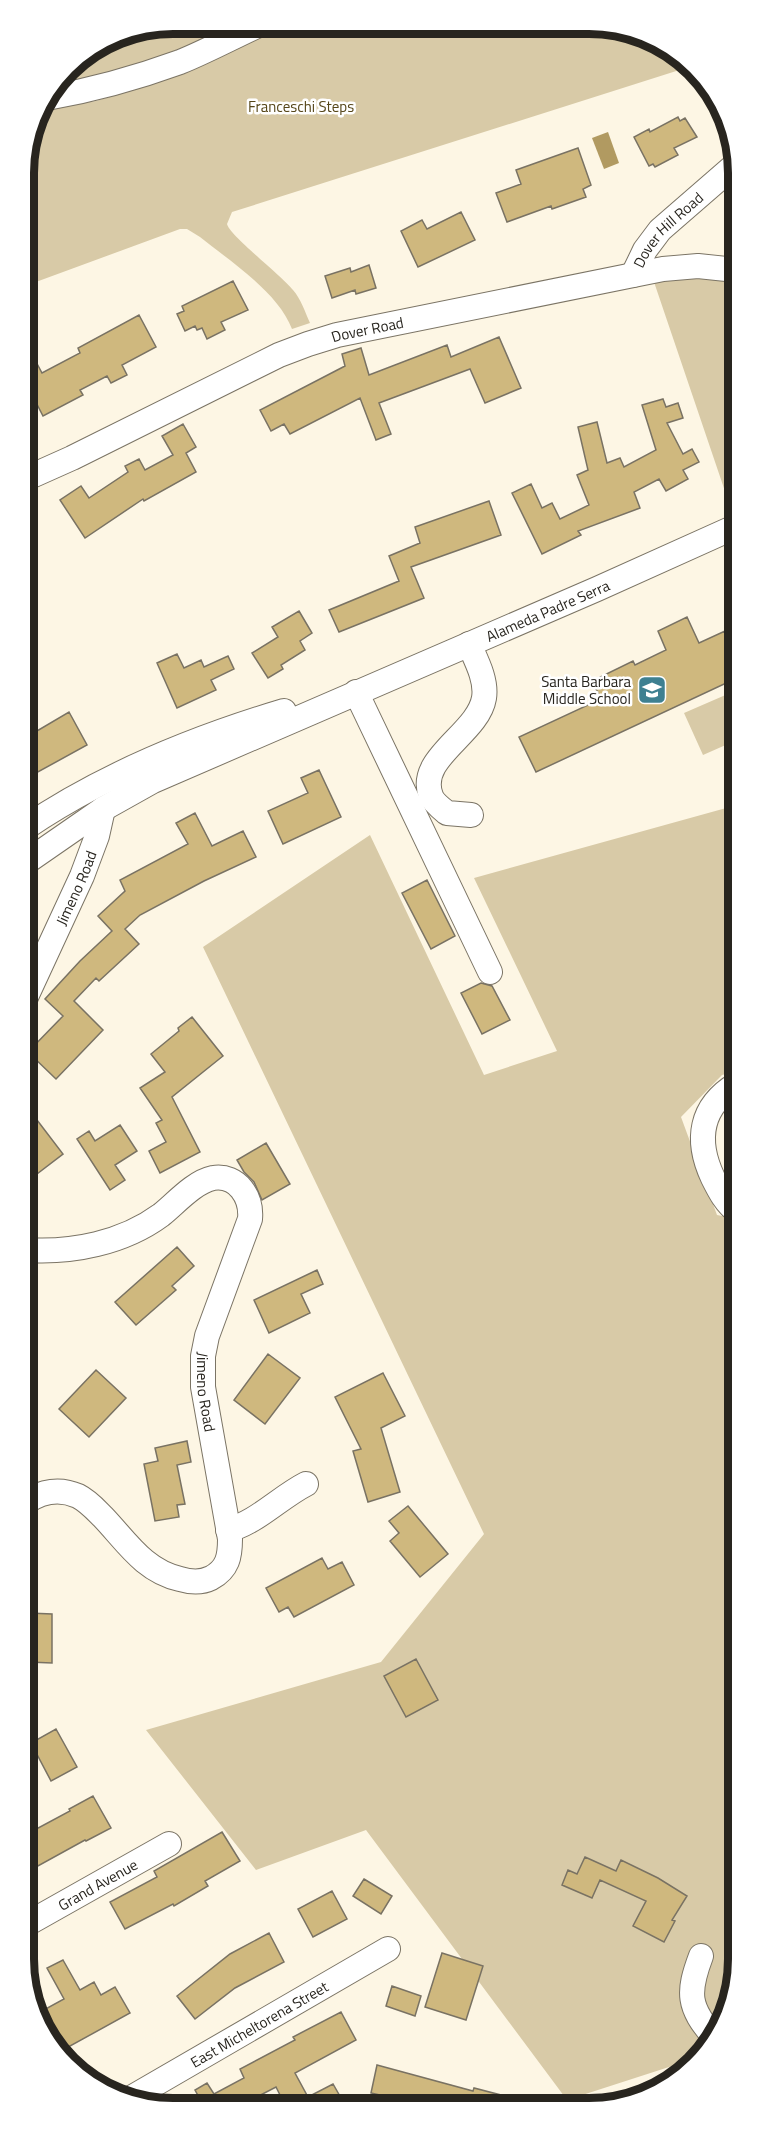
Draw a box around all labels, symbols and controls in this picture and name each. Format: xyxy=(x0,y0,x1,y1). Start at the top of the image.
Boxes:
park label: Franceschi Steps xyxy=(248,95,354,118)
street label: Dover Hill Road xyxy=(627,186,708,271)
street label: Dover Road xyxy=(328,310,405,348)
street label: Alameda Padre Serra xyxy=(482,573,613,647)
place label: Santa Barbara Middle School xyxy=(541,670,631,710)
school or university icon: Santa Barbara Middle School xyxy=(636,674,668,706)
street label: Jimeno Road xyxy=(49,847,102,929)
street label: Jimeno Road xyxy=(192,1350,222,1433)
street label: Grand Avenue xyxy=(53,1853,142,1916)
street label: East Micheltorena Street xyxy=(186,1974,333,2073)

